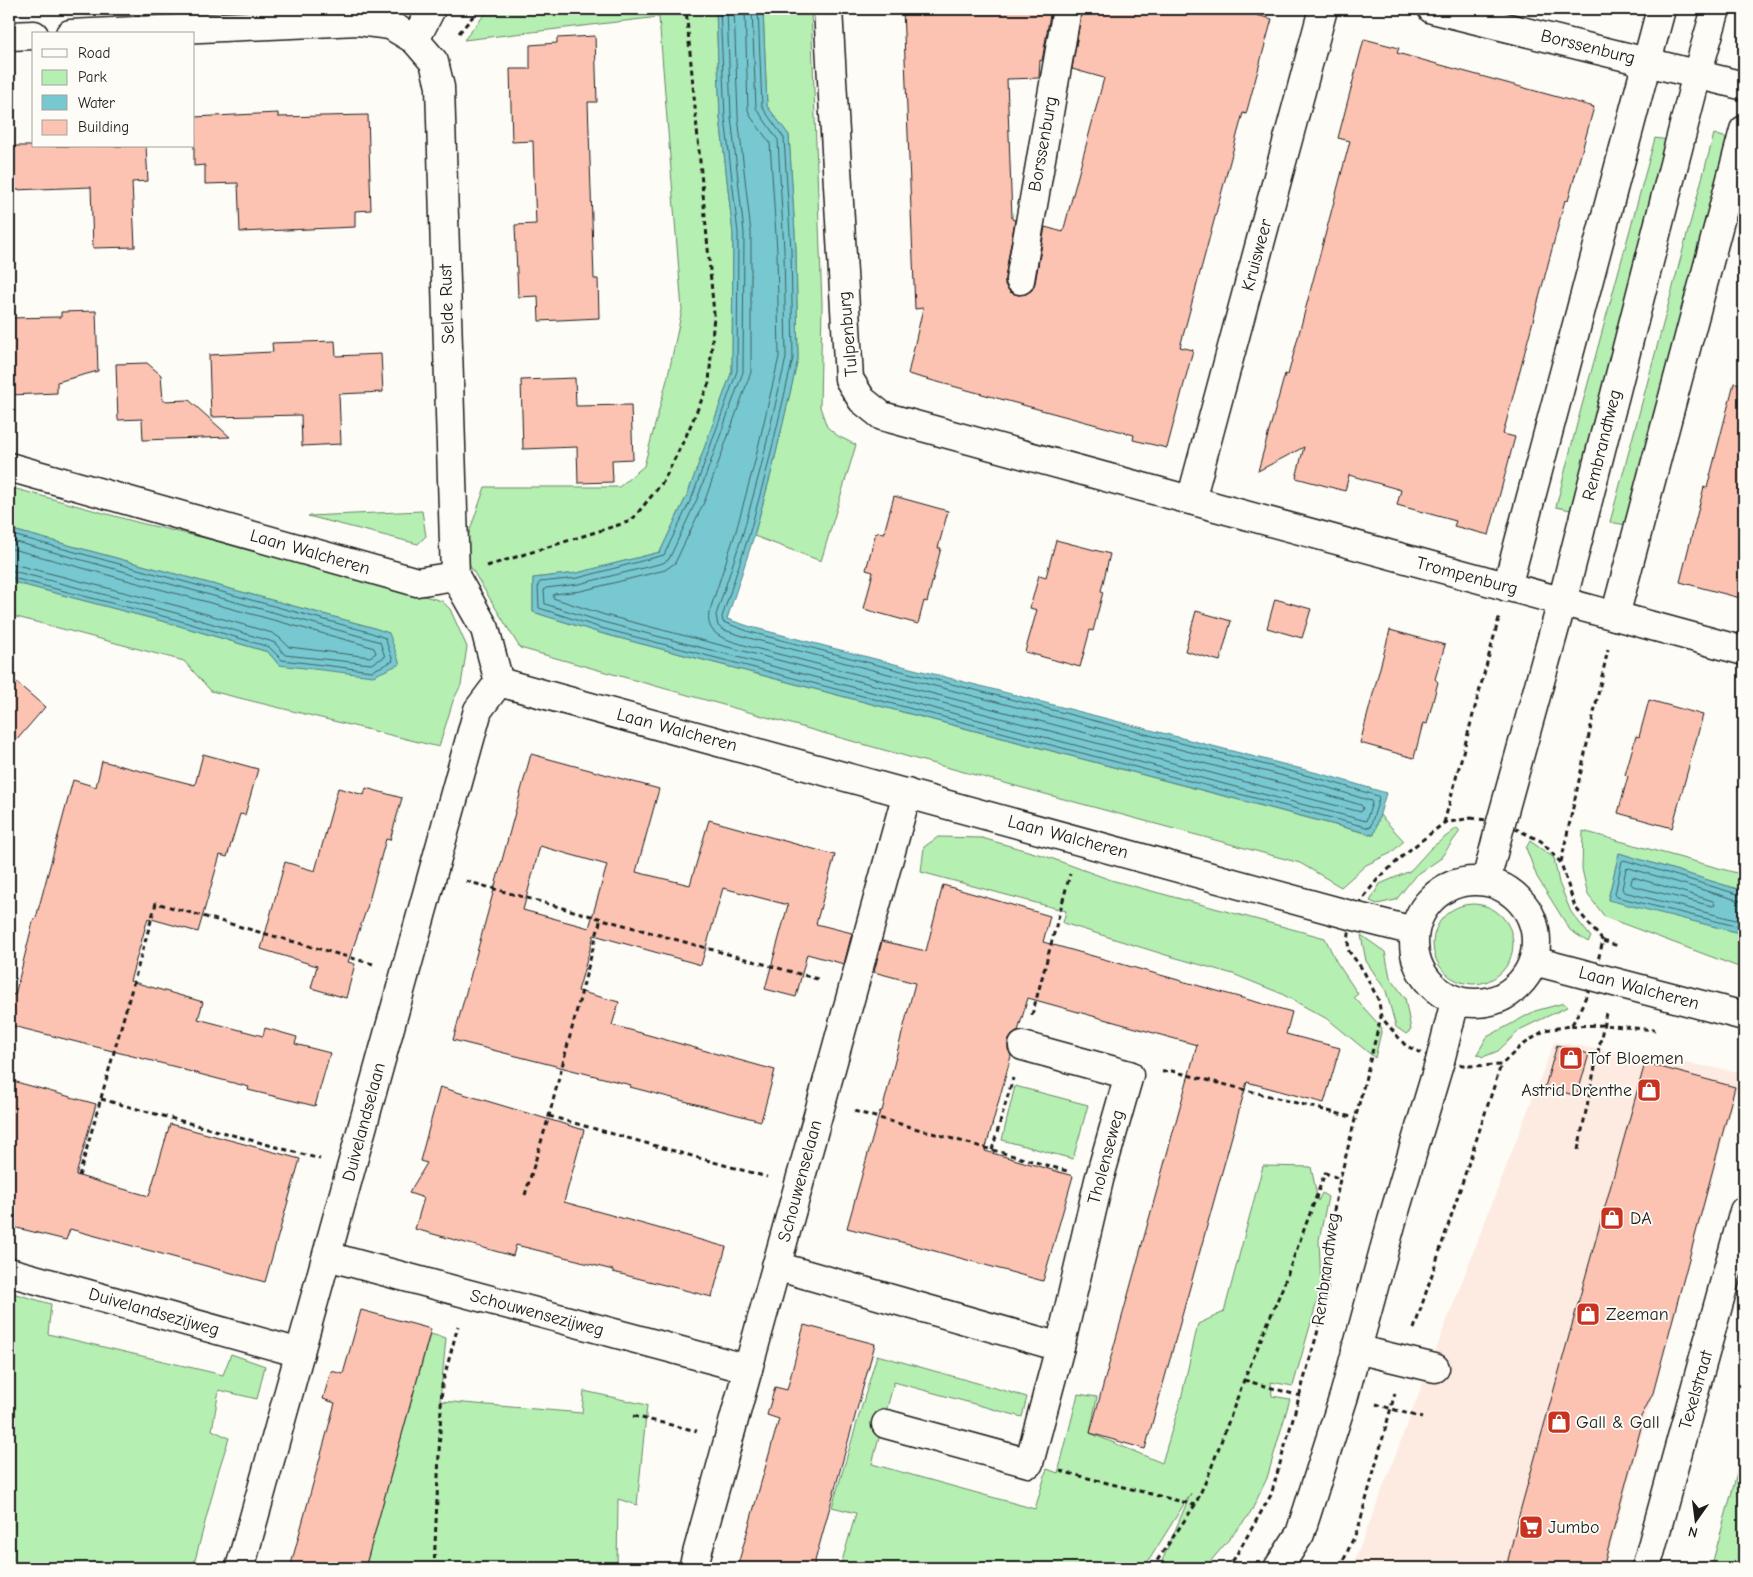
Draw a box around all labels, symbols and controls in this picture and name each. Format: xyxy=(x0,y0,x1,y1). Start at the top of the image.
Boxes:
street label: Borssenburg xyxy=(1539,25,1637,69)
legend xyxy=(32,32,195,148)
text: Road xyxy=(78,44,110,62)
text: Park xyxy=(78,68,107,86)
text: Water xyxy=(78,94,115,112)
street label: Borssenburg xyxy=(1024,95,1062,193)
text: Building xyxy=(78,118,129,136)
street label: Kruisweer xyxy=(1237,216,1277,293)
street label: Selde Rust xyxy=(435,263,459,344)
street label: Tulpenburg xyxy=(834,290,862,378)
street label: Rembrandtweg xyxy=(1578,387,1626,503)
street label: Laan Walcheren xyxy=(248,525,372,579)
street label: Trompenburg xyxy=(1414,552,1520,600)
street label: Laan Walcheren xyxy=(614,704,740,756)
street label: Laan Walcheren xyxy=(1005,811,1131,863)
street label: Laan Walcheren xyxy=(1576,962,1702,1014)
shop icon: Tof Bloemen xyxy=(1558,1045,1584,1071)
place label: Tof Bloemen xyxy=(1588,1048,1684,1069)
street label: Duivelandselaan xyxy=(338,1060,390,1184)
shop icon: Astrid Drenthe xyxy=(1636,1077,1662,1103)
place label: Astrid Drenthe xyxy=(1521,1080,1632,1101)
street label: Tholenseweg xyxy=(1083,1107,1129,1207)
street label: Schouwenselaan xyxy=(774,1118,826,1244)
shop icon: DA xyxy=(1599,1205,1625,1231)
place label: DA xyxy=(1630,1208,1652,1229)
street label: Rembrandtweg xyxy=(1308,1211,1344,1327)
street label: Duivelandsezijweg xyxy=(86,1283,222,1341)
street label: Schouwensezijweg xyxy=(468,1285,606,1341)
shop icon: Zeeman xyxy=(1575,1301,1601,1327)
place label: Zeeman xyxy=(1606,1304,1669,1325)
street label: Texelstraat xyxy=(1675,1347,1718,1432)
shop icon: Gall & Gall xyxy=(1546,1409,1572,1435)
place label: Gall & Gall xyxy=(1576,1412,1660,1433)
north arrow xyxy=(1670,1494,1720,1544)
supermarket icon: Jumbo xyxy=(1518,1514,1544,1540)
place label: Jumbo xyxy=(1548,1517,1599,1538)
text: N xyxy=(1686,1523,1699,1541)

